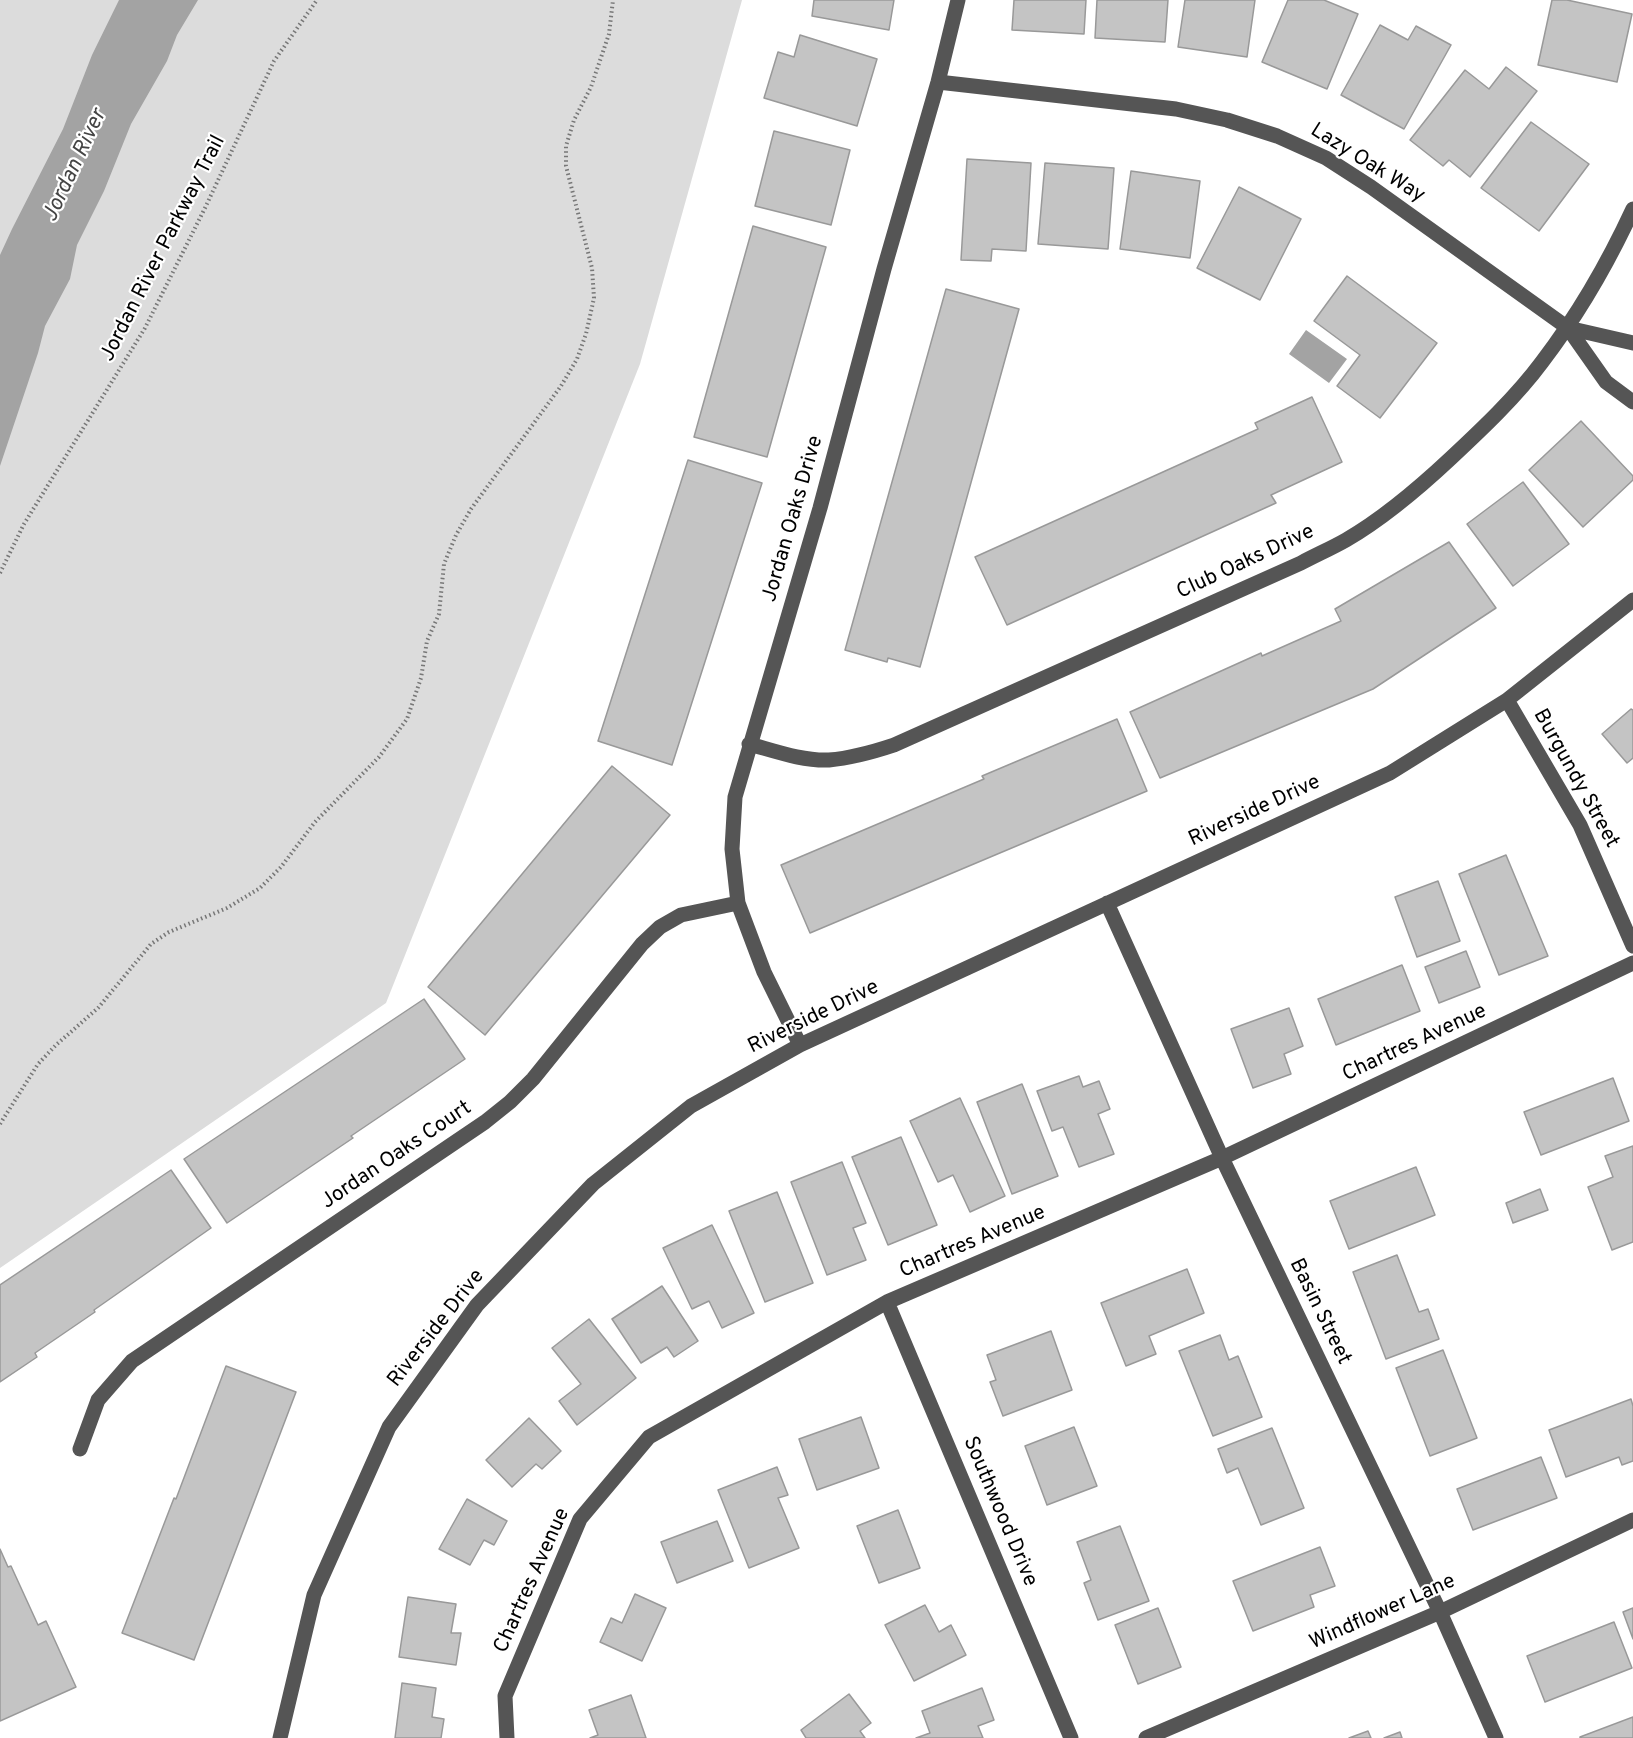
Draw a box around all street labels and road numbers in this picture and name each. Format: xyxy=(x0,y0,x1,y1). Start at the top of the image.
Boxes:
street label: Lazy Oak Way xyxy=(1305,119,1429,209)
street label: Jordan River Parkway Trail xyxy=(96,132,232,366)
street label: Jordan Oaks Drive xyxy=(758,433,830,605)
street label: Club Oaks Drive xyxy=(1173,520,1319,606)
street label: Burgundy Street xyxy=(1526,705,1624,853)
street label: Riverside Drive xyxy=(1185,770,1325,854)
street label: Riverside Drive xyxy=(744,975,884,1061)
street label: Chartres Avenue xyxy=(1339,1000,1491,1088)
street label: Jordan Oaks Court xyxy=(317,1096,477,1216)
street label: Chartres Avenue xyxy=(896,1201,1050,1285)
street label: Basin Street xyxy=(1283,1255,1355,1369)
street label: Riverside Drive xyxy=(383,1265,491,1393)
street label: Southwood Drive xyxy=(956,1433,1042,1591)
street label: Chartres Avenue xyxy=(490,1505,576,1657)
street label: Windflower Lane xyxy=(1306,1570,1460,1656)

